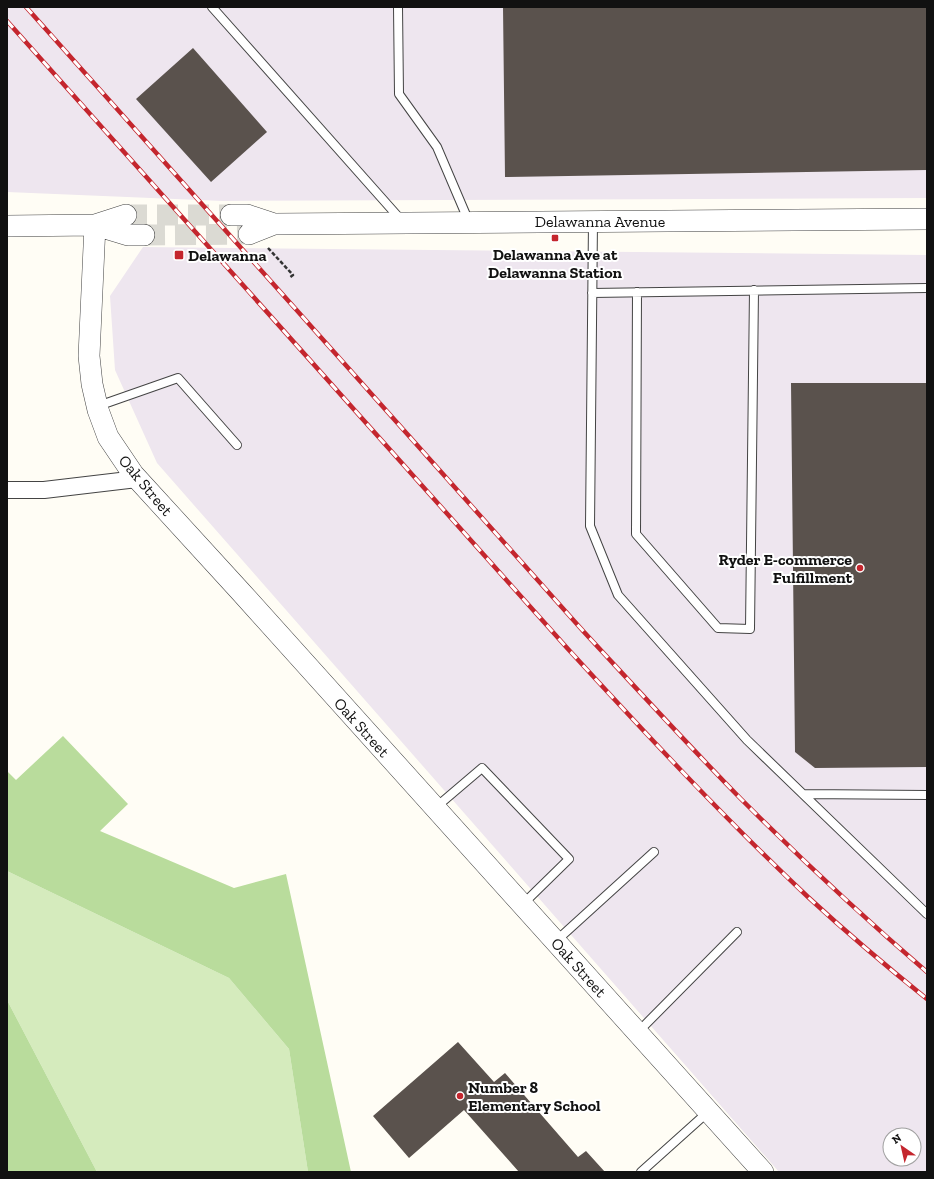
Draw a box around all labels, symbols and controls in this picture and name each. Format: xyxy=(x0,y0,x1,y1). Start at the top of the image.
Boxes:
street label: Delawanna Avenue xyxy=(535,212,665,231)
marker: Delawanna Ave at Delawanna Station xyxy=(550,233,560,243)
place label: Delawanna Ave at Delawanna Station xyxy=(488,245,623,282)
place label: Delawanna xyxy=(188,246,267,265)
marker: Delawanna xyxy=(173,249,185,261)
street label: Oak Street xyxy=(115,451,177,520)
place label: Ryder E-commerce Fulfillment xyxy=(718,550,853,587)
marker: Ryder E-commerce Fulfillment xyxy=(855,563,865,573)
street label: Oak Street xyxy=(330,694,393,761)
street label: Oak Street xyxy=(547,934,610,1001)
place label: Number 8 Elementary School xyxy=(468,1078,601,1115)
marker: Number 8 Elementary School xyxy=(455,1091,465,1101)
north arrow xyxy=(882,1127,922,1167)
text: N xyxy=(890,1131,904,1147)

